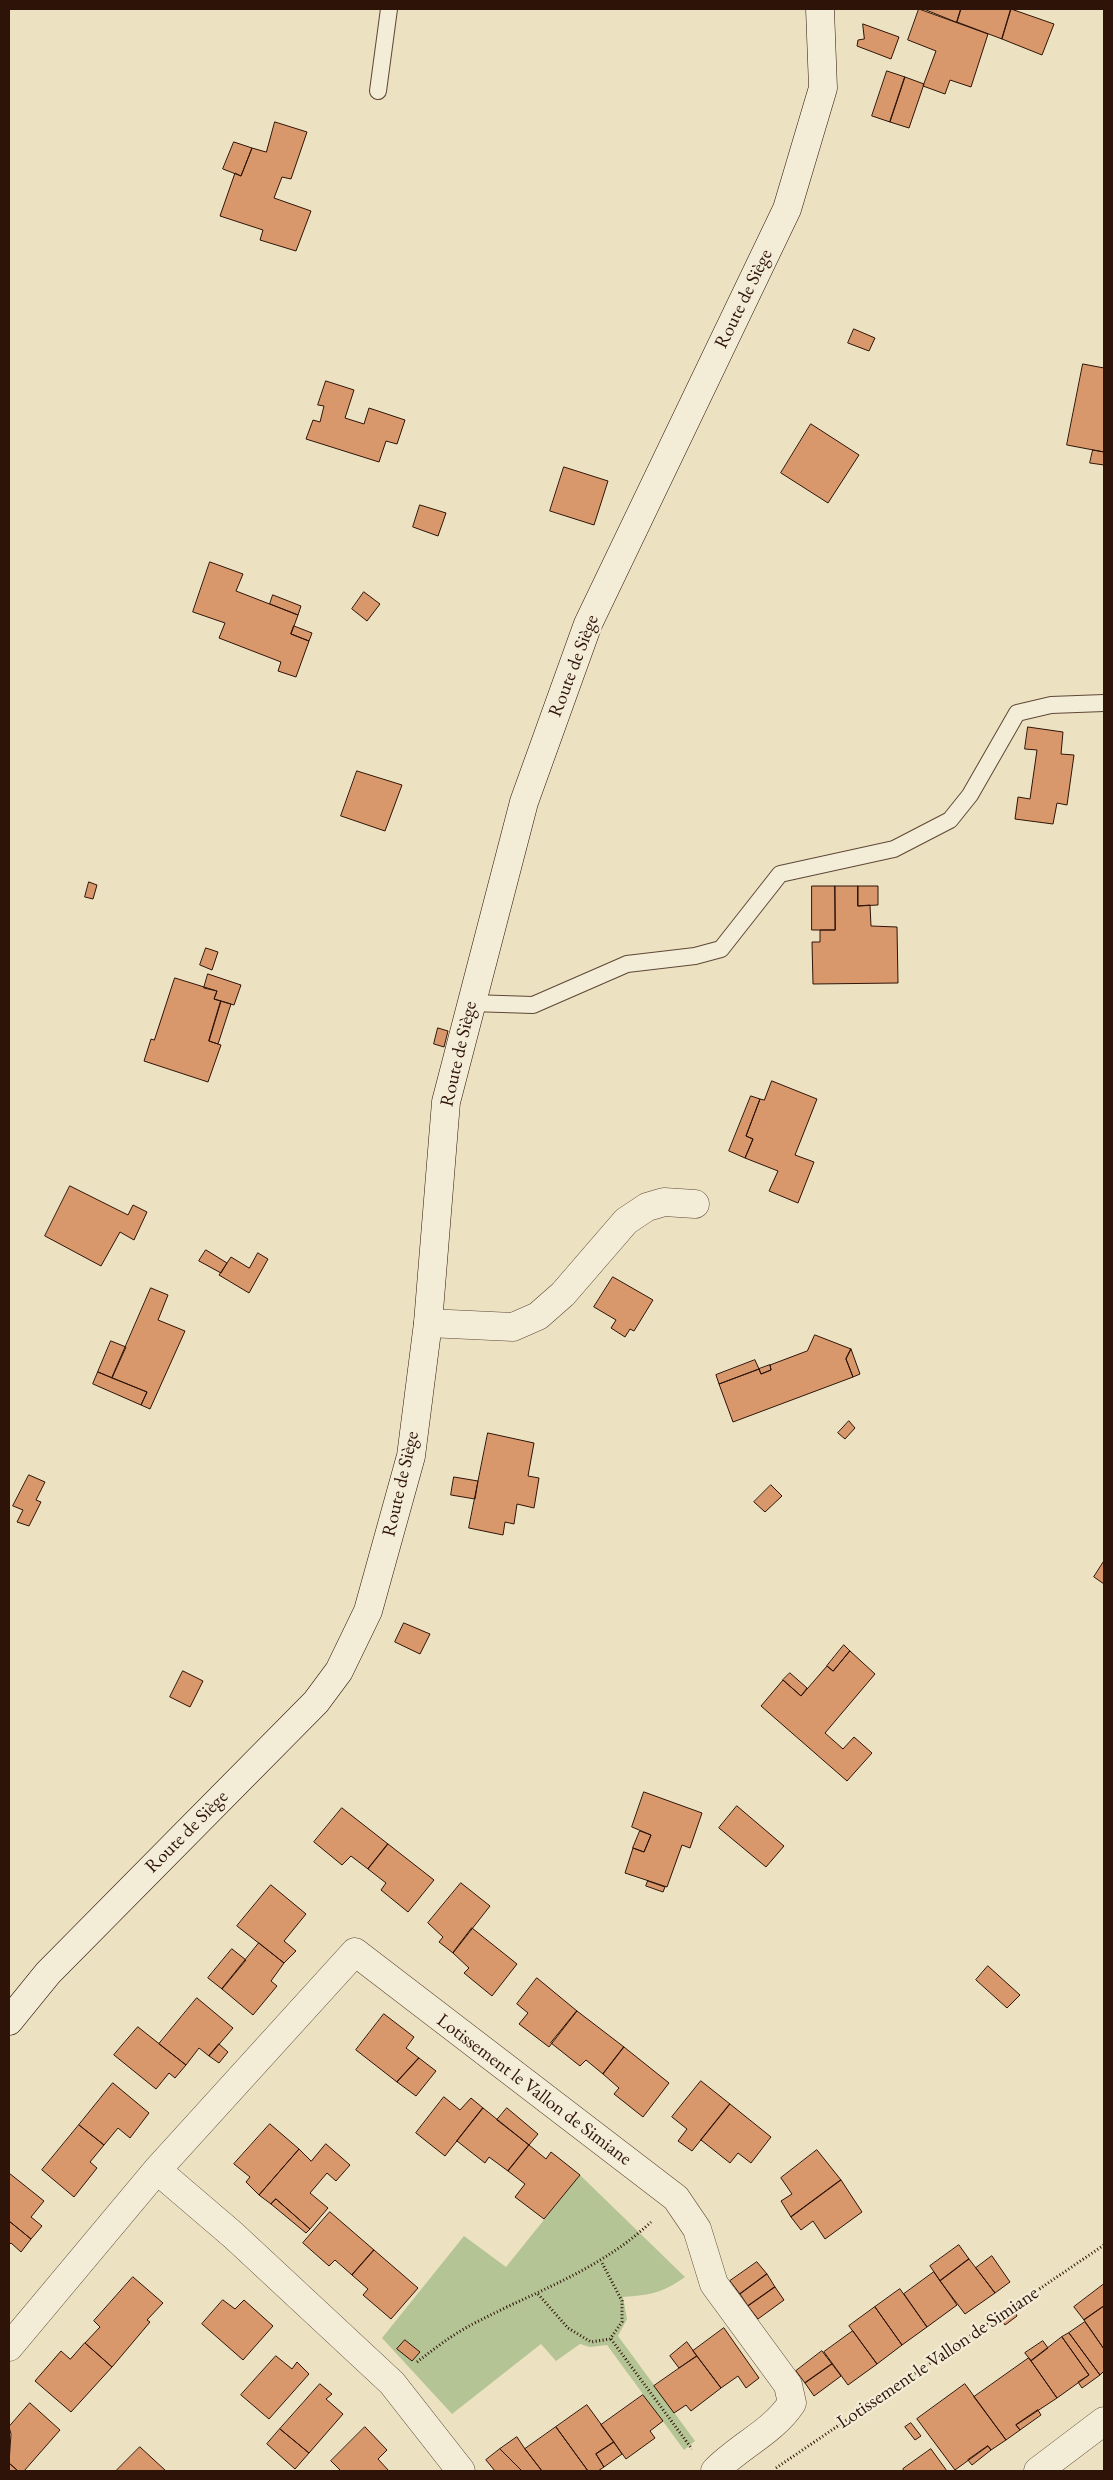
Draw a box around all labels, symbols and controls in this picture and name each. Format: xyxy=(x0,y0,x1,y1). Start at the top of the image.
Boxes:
street label: Route de Siège xyxy=(710,246,778,352)
street label: Route de Siège xyxy=(544,612,604,720)
street label: Route de Siège xyxy=(436,999,482,1109)
street label: Route de Siège xyxy=(378,1429,424,1539)
street label: Route de Siège xyxy=(141,1786,233,1878)
street label: Lotissement le Vallon de Simiane xyxy=(432,2009,636,2171)
street label: Lotissement le Vallon de Simiane xyxy=(833,2282,1043,2434)

